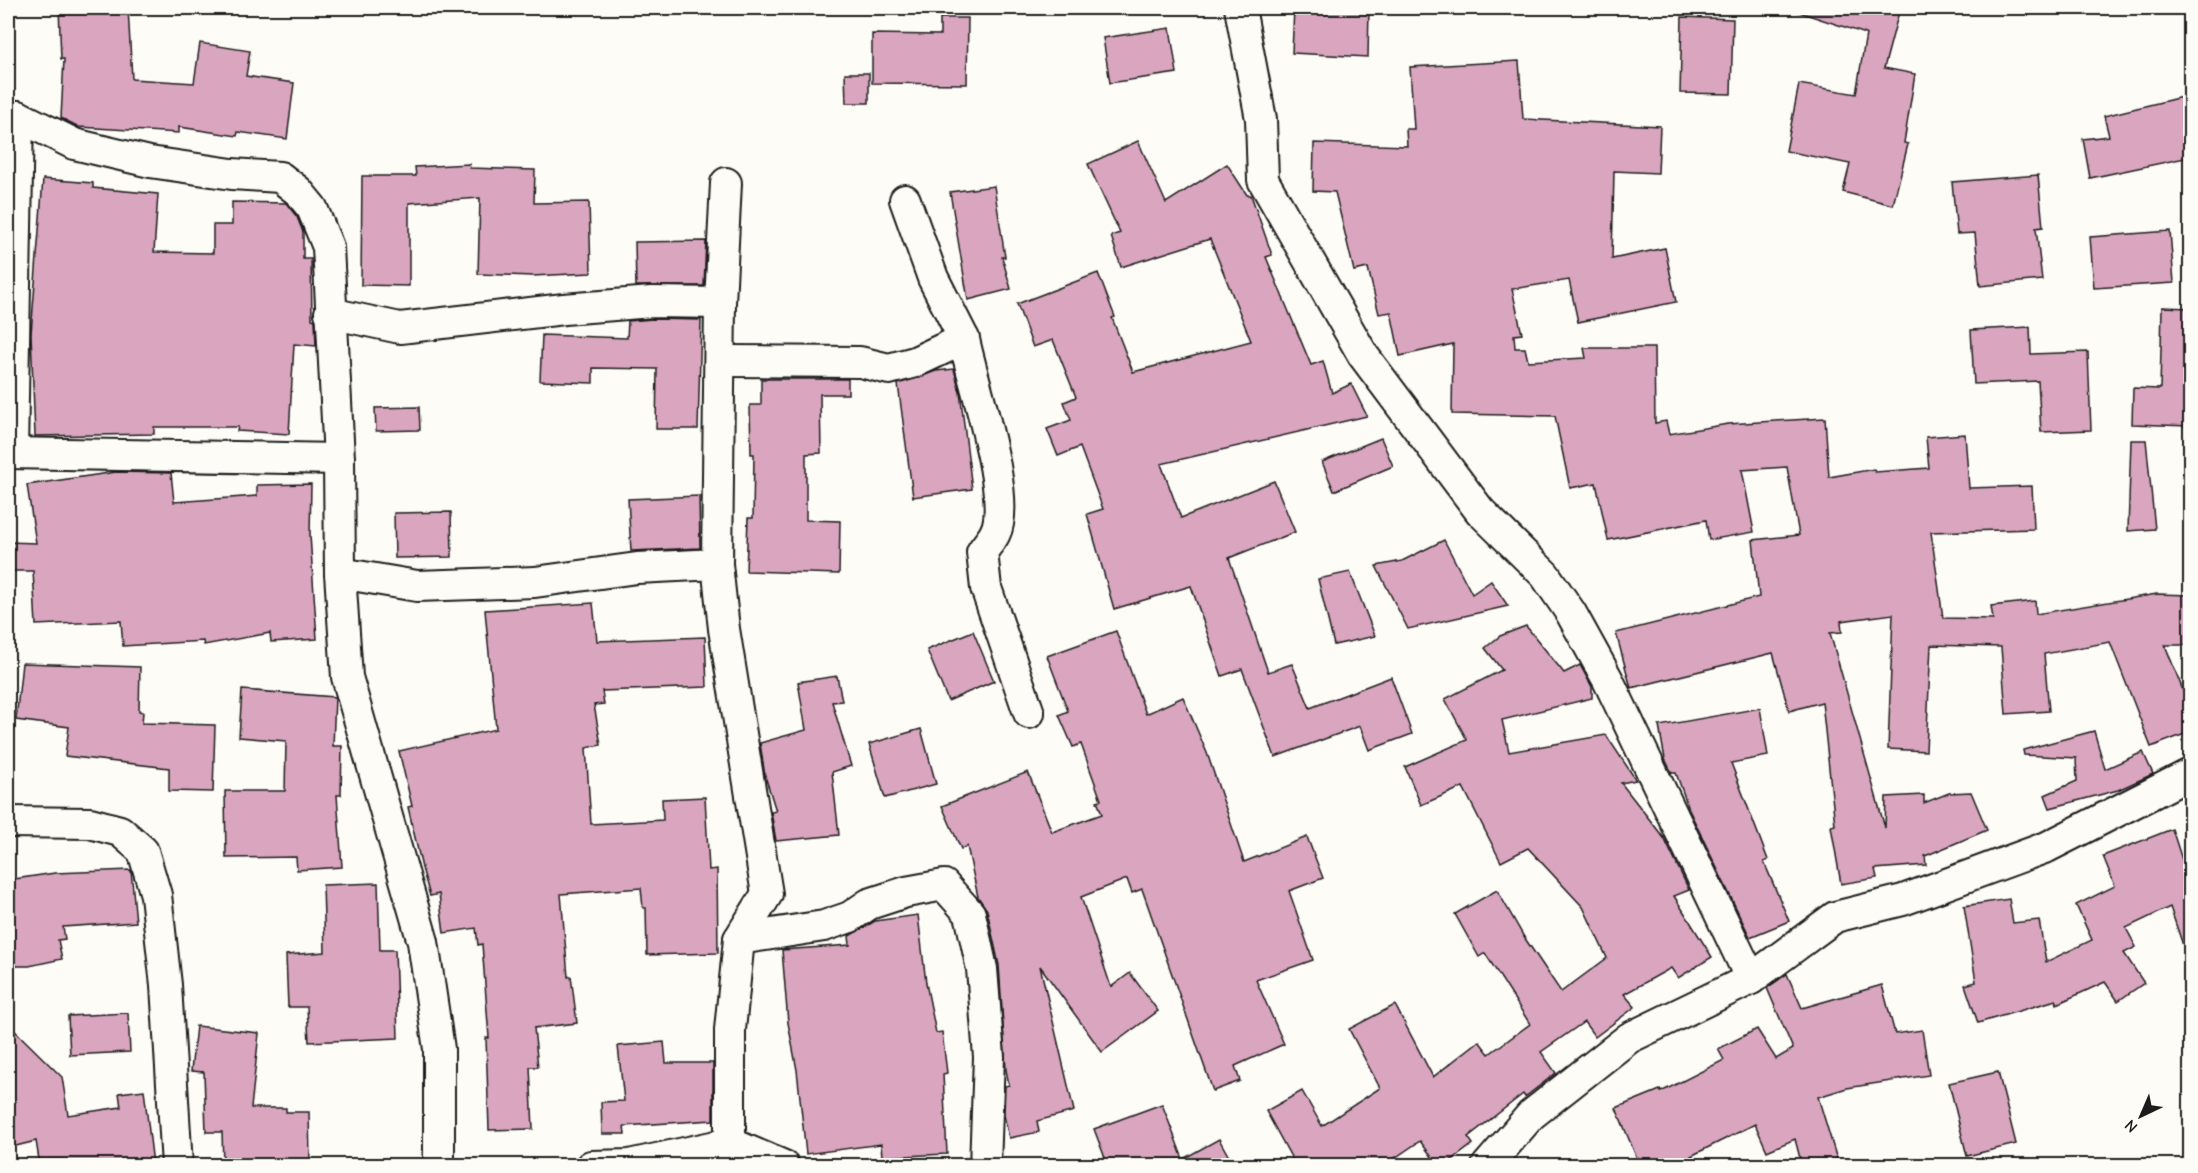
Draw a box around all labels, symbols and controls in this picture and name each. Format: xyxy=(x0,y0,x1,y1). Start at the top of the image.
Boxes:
north arrow xyxy=(2111,1086,2171,1146)
text: N xyxy=(2121,1116,2141,1136)

